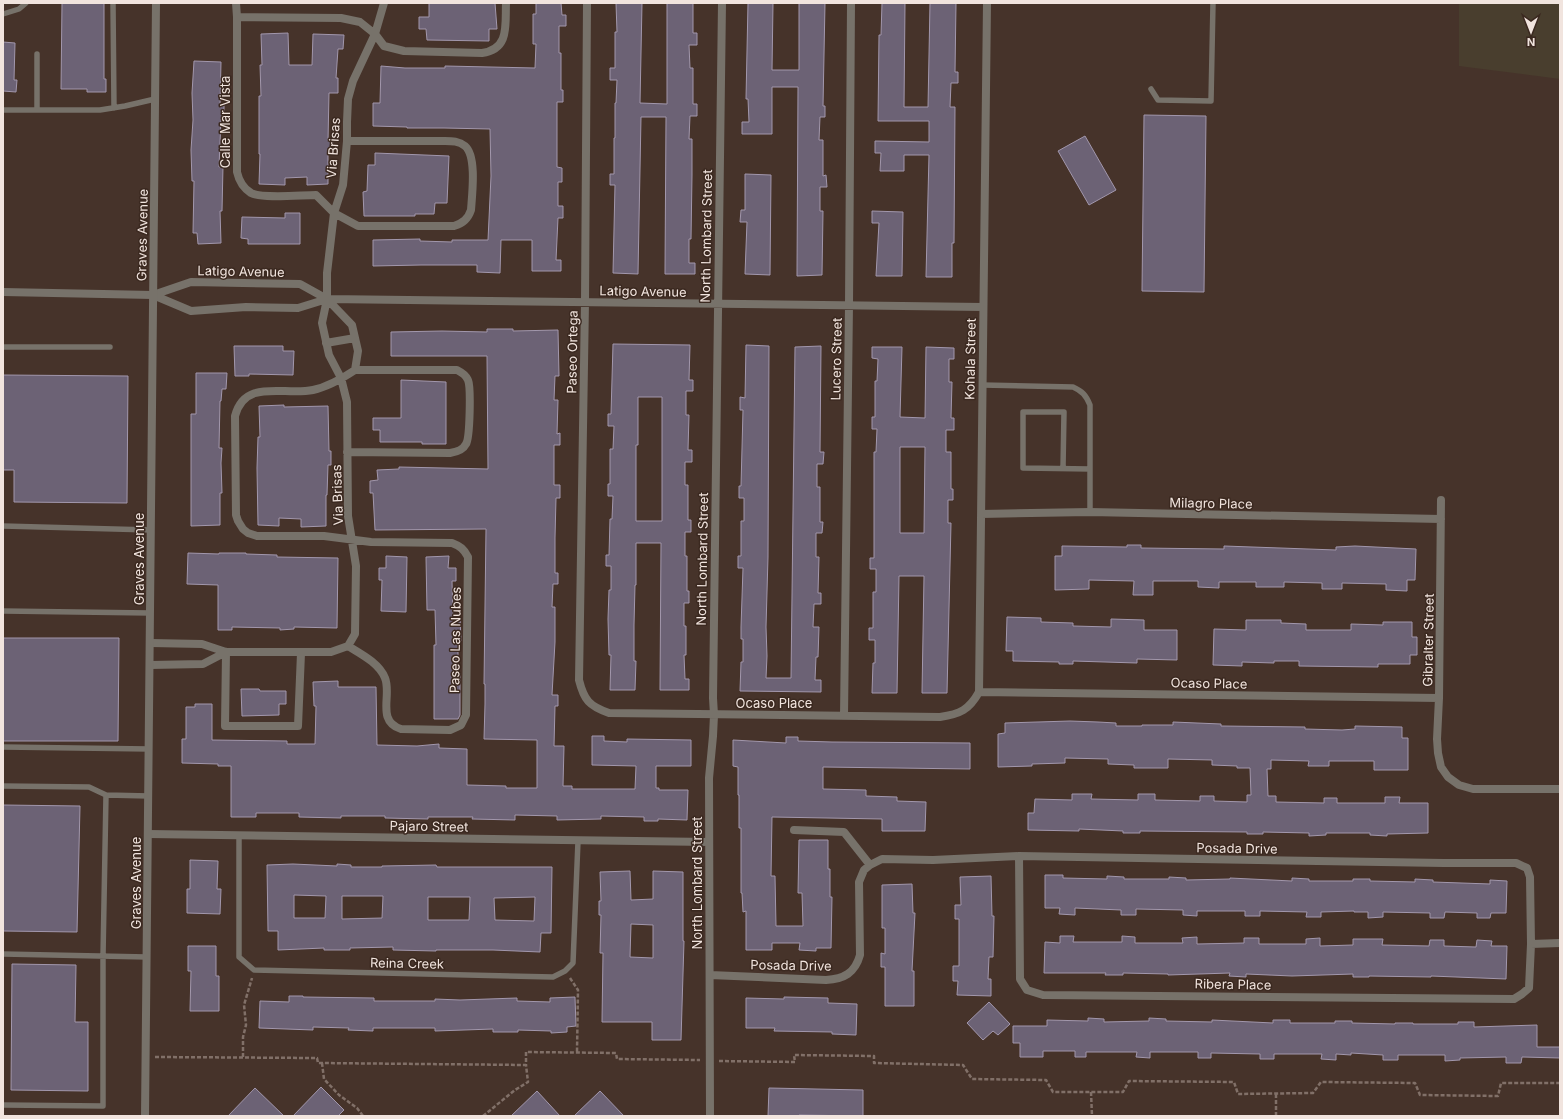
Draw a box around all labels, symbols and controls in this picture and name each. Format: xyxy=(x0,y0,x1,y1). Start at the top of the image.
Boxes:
north arrow xyxy=(1511,12,1551,52)
text: N xyxy=(1527,35,1535,49)
street label: Calle Mar Vista xyxy=(217,76,233,168)
street label: Via Brisas xyxy=(323,117,343,179)
street label: North Lombard Street xyxy=(697,169,715,303)
street label: Graves Avenue xyxy=(133,189,151,281)
street label: Latigo Avenue xyxy=(197,262,285,280)
street label: Latigo Avenue xyxy=(599,282,687,300)
street label: Paseo Ortega xyxy=(563,310,581,394)
street label: Lucero Street xyxy=(827,317,845,401)
street label: Kohala Street xyxy=(961,318,979,400)
street label: Via Brisas xyxy=(328,464,346,526)
street label: North Lombard Street xyxy=(693,492,711,626)
street label: Milagro Place xyxy=(1169,494,1253,512)
street label: Graves Avenue xyxy=(131,513,147,605)
street label: Paseo Las Nubes xyxy=(446,586,464,693)
street label: Gibralter Street xyxy=(1419,593,1437,687)
street label: Ocaso Place xyxy=(1170,674,1248,692)
street label: Ocaso Place xyxy=(736,695,812,711)
street label: North Lombard Street xyxy=(689,816,705,950)
street label: Pajaro Street xyxy=(389,817,469,835)
street label: Graves Avenue xyxy=(128,837,144,929)
street label: Posada Drive xyxy=(1196,839,1278,857)
street label: Reina Creek xyxy=(370,954,444,972)
street label: Posada Drive xyxy=(750,956,832,974)
street label: Ribera Place xyxy=(1195,975,1271,993)

